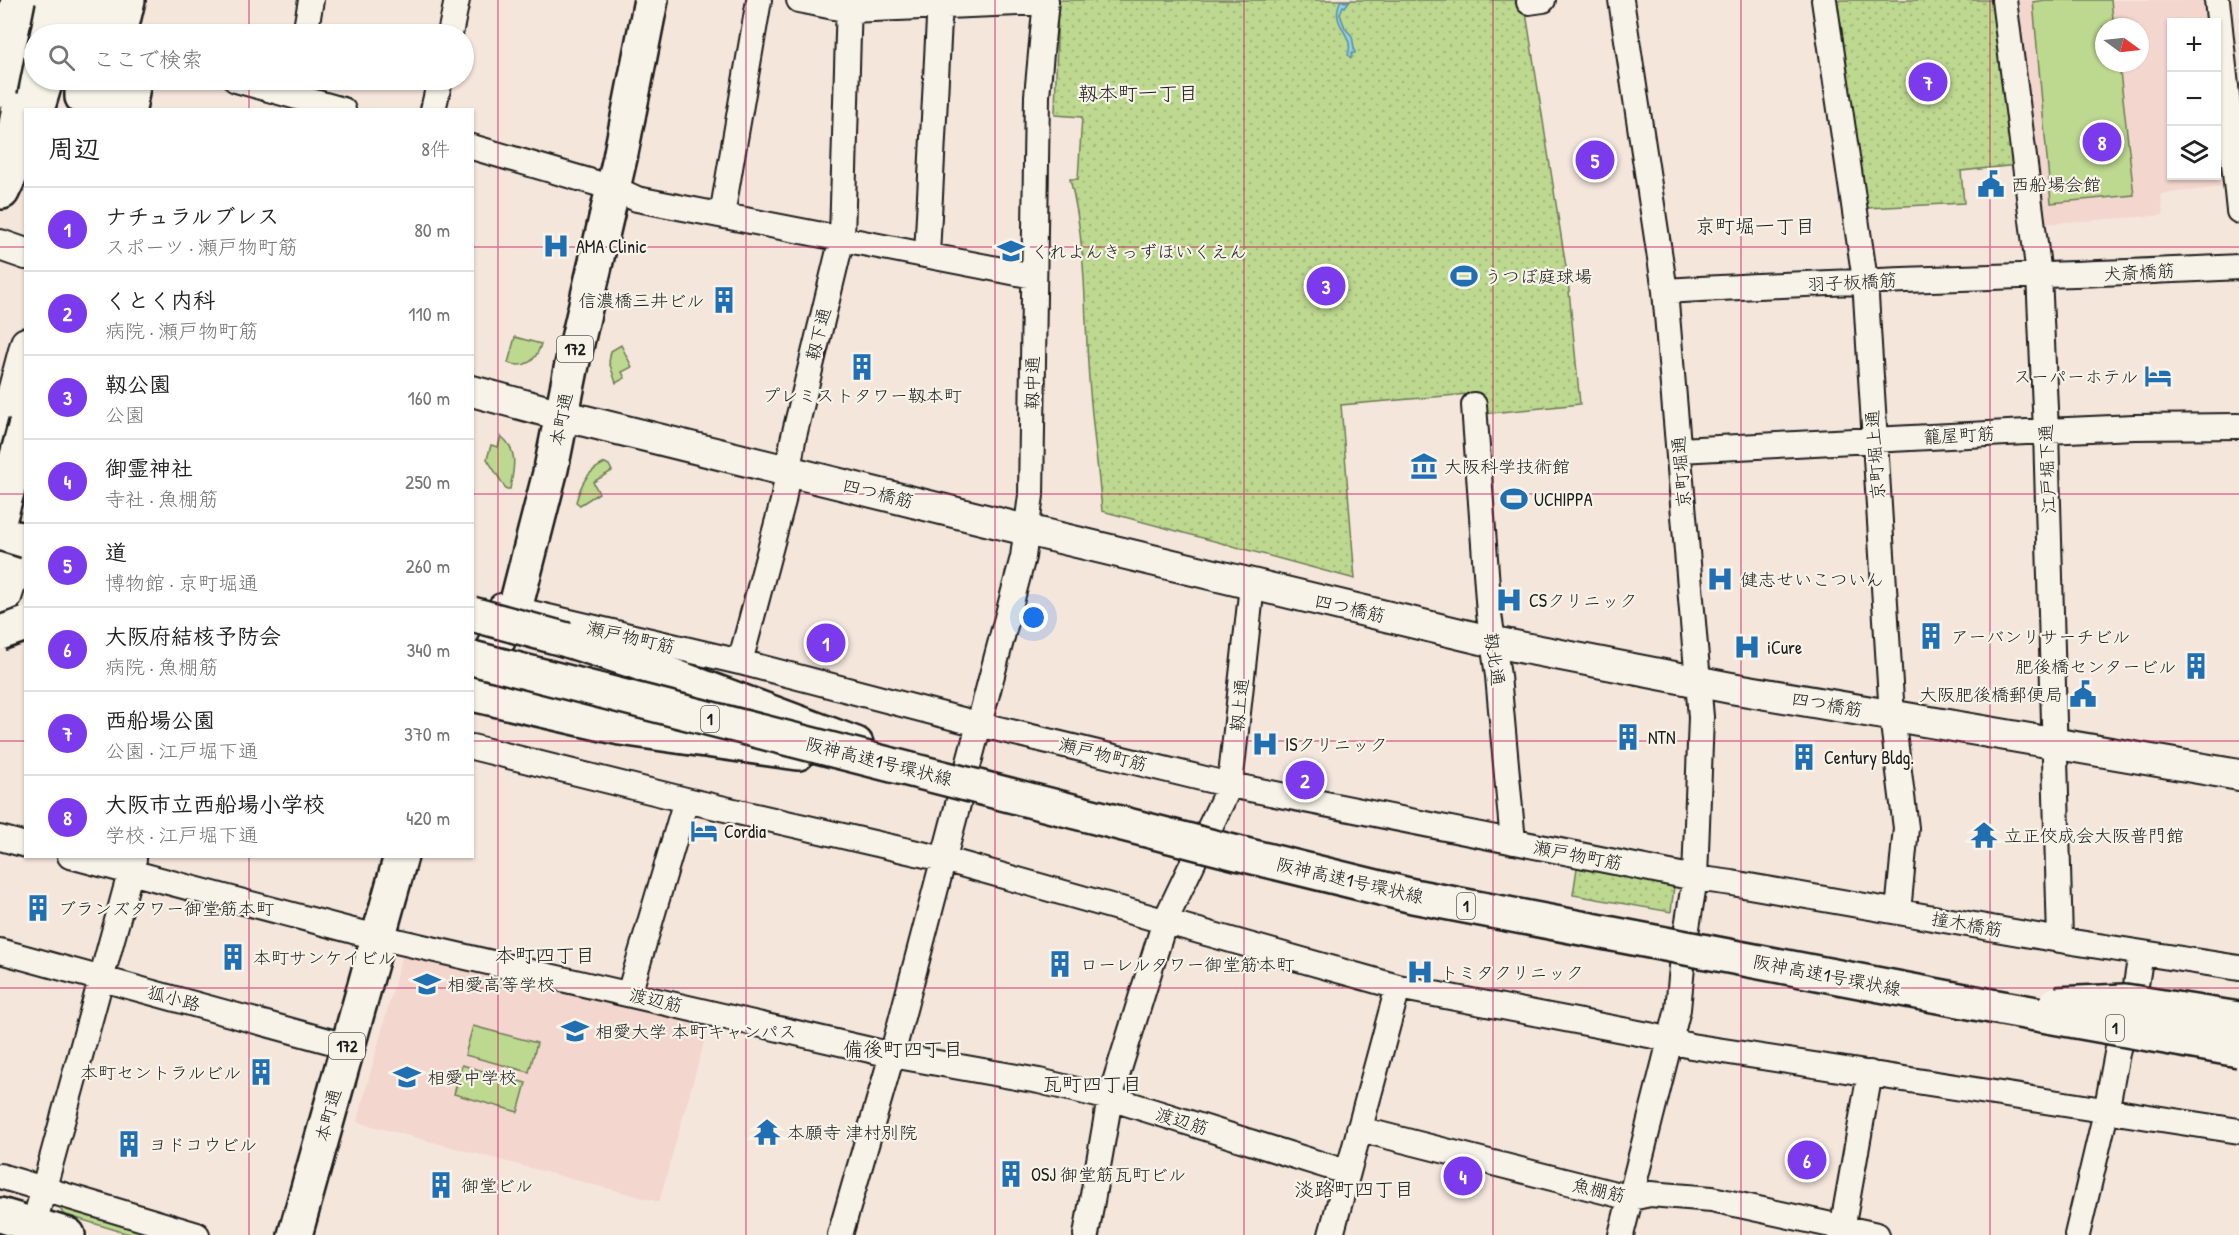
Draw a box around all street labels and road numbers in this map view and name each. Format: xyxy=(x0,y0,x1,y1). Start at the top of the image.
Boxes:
street label: 犬斎橋筋 xyxy=(2102,258,2176,286)
street label: 羽子板橋筋 xyxy=(1806,267,1898,297)
street label: 靱下通 xyxy=(799,305,837,363)
road number: 172 xyxy=(557,336,593,362)
street label: 靱中通 xyxy=(1019,356,1045,410)
street label: 本町通 xyxy=(544,390,578,448)
street label: 京町堀上通 xyxy=(1859,409,1891,501)
street label: 籠屋町筋 xyxy=(1922,421,1996,449)
street label: 江戸堀下通 xyxy=(2033,424,2061,514)
street label: 京町堀通 xyxy=(1665,435,1697,509)
street label: 四つ橋筋 xyxy=(840,472,916,514)
street label: 四つ橋筋 xyxy=(1312,588,1388,628)
street label: 瀬戸物町筋 xyxy=(584,615,678,659)
street label: 靱北通 xyxy=(1479,631,1511,687)
street label: 靱上通 xyxy=(1224,677,1254,733)
street label: 四つ橋筋 xyxy=(1789,685,1865,723)
road number: 1 xyxy=(701,706,719,732)
street label: 阪神高速1号環状線 xyxy=(803,731,955,791)
street label: 瀬戸物町筋 xyxy=(1056,731,1150,777)
street label: 瀬戸物町筋 xyxy=(1531,834,1625,876)
street label: 阪神高速1号環状線 xyxy=(1274,851,1426,909)
road number: 1 xyxy=(1457,893,1475,919)
street label: 撞木橋筋 xyxy=(1929,905,2005,943)
street label: 阪神高速1号環状線 xyxy=(1751,948,1903,1002)
street label: 狐小路 xyxy=(145,979,203,1017)
street label: 渡辺筋 xyxy=(627,982,685,1018)
road number: 1 xyxy=(2106,1015,2124,1041)
road number: 172 xyxy=(329,1033,365,1059)
street label: 本町通 xyxy=(309,1086,347,1144)
street label: 渡辺筋 xyxy=(1153,1101,1211,1141)
street label: 魚棚筋 xyxy=(1570,1172,1628,1208)

